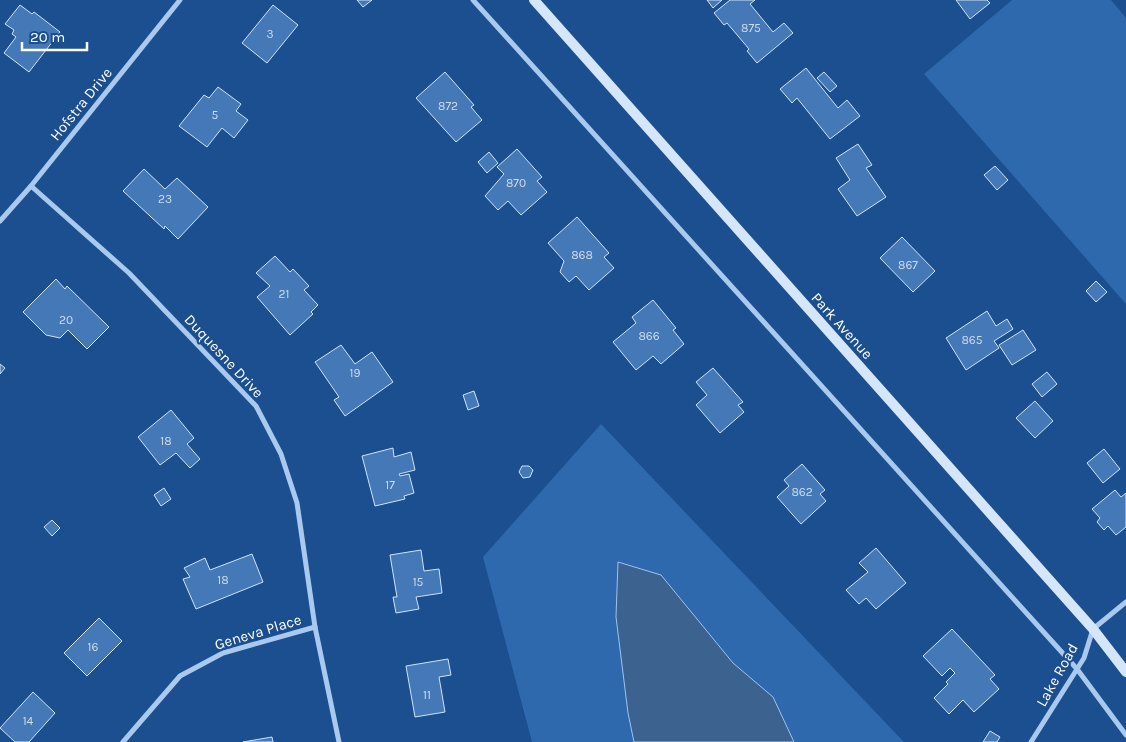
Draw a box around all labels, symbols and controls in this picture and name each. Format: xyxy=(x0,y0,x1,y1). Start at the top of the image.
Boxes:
scale bar xyxy=(22,20,88,52)
house number: 875 xyxy=(741,21,761,35)
house number: 3 xyxy=(266,27,274,41)
text: 20 m xyxy=(30,28,65,46)
street label: Hofstra Drive xyxy=(46,64,116,144)
house number: 872 xyxy=(438,99,458,113)
house number: 5 xyxy=(212,108,219,122)
house number: 870 xyxy=(506,176,526,190)
house number: 23 xyxy=(158,192,172,206)
house number: 868 xyxy=(571,248,593,262)
house number: 867 xyxy=(898,258,918,272)
house number: 21 xyxy=(279,287,289,301)
street label: Park Avenue xyxy=(807,289,877,363)
street label: Duquesne Drive xyxy=(181,310,267,402)
house number: 20 xyxy=(59,313,73,327)
house number: 866 xyxy=(638,329,660,343)
house number: 865 xyxy=(961,333,983,347)
house number: 19 xyxy=(350,366,360,380)
house number: 18 xyxy=(160,434,172,448)
house number: 17 xyxy=(385,478,395,492)
house number: 862 xyxy=(791,485,813,499)
house number: 18 xyxy=(217,573,229,587)
house number: 15 xyxy=(413,575,424,589)
street label: Geneva Place xyxy=(212,610,304,654)
house number: 16 xyxy=(88,640,99,654)
street label: Lake Road xyxy=(1032,640,1082,710)
house number: 11 xyxy=(423,688,431,702)
house number: 14 xyxy=(23,714,34,728)

